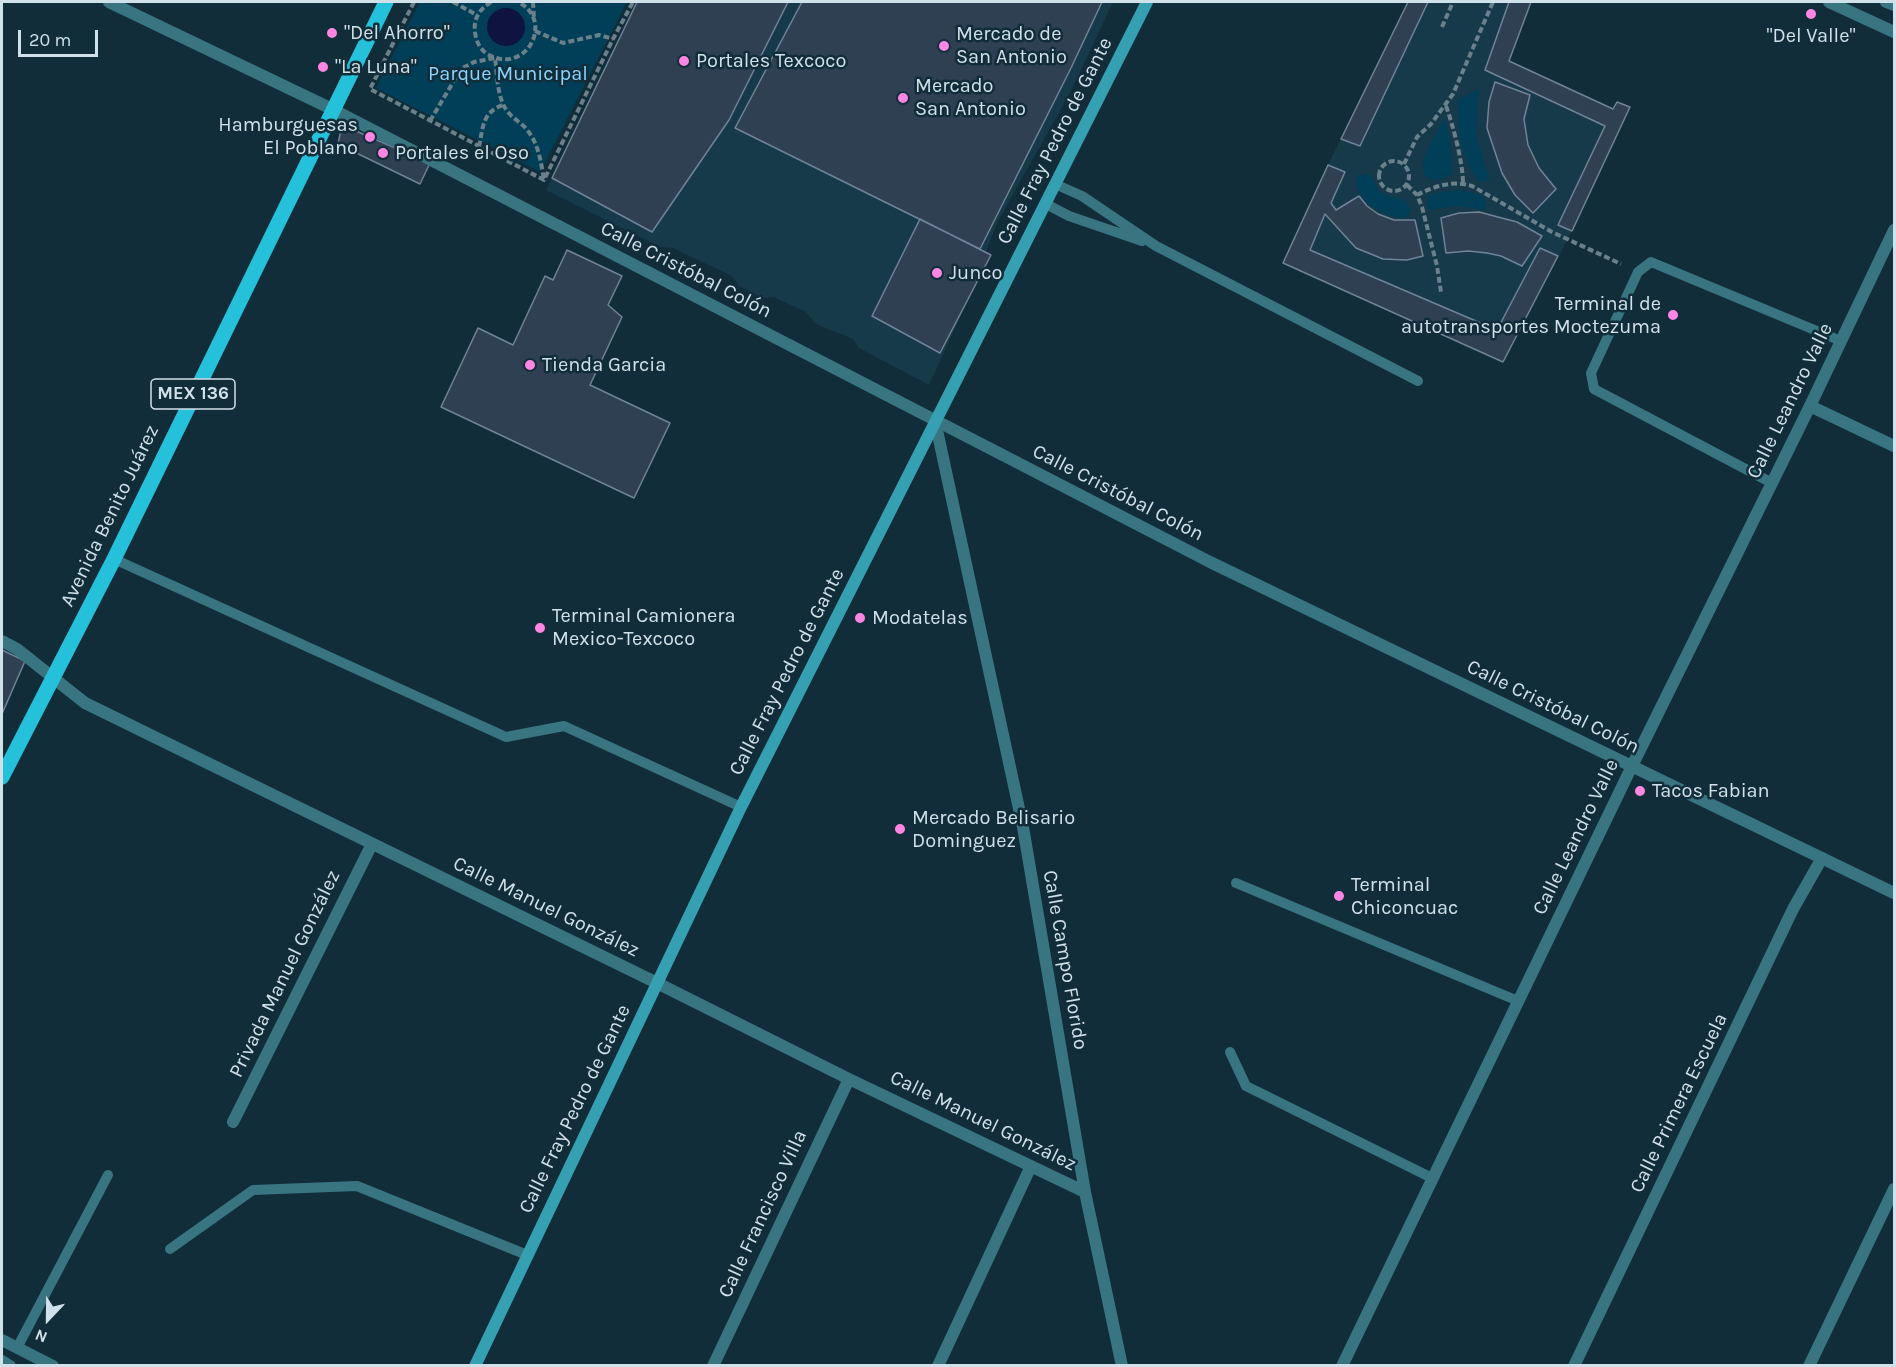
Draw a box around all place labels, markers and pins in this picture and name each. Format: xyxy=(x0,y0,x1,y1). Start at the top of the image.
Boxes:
marker: "Del Valle" xyxy=(1804,7,1818,21)
place label: "Del Ahorro" xyxy=(344,21,450,45)
place label: Mercado de San Antonio xyxy=(956,22,1067,69)
place label: "Del Valle" xyxy=(1766,24,1856,48)
marker: "Del Ahorro" xyxy=(325,26,339,40)
marker: Mercado de San Antonio xyxy=(937,39,951,53)
place label: Portales Texcoco xyxy=(696,49,846,73)
marker: Portales Texcoco xyxy=(677,54,691,68)
place label: "La Luna" xyxy=(335,55,417,79)
marker: "La Luna" xyxy=(316,60,330,74)
place label: Mercado San Antonio xyxy=(915,74,1026,121)
marker: Mercado San Antonio xyxy=(896,91,910,105)
place label: Hamburguesas El Poblano xyxy=(218,113,358,160)
marker: Hamburguesas El Poblano xyxy=(363,130,377,144)
place label: Portales el Oso xyxy=(395,141,529,165)
marker: Portales el Oso xyxy=(376,146,390,160)
place label: Junco xyxy=(949,261,1002,285)
marker: Junco xyxy=(930,266,944,280)
place label: Terminal de autotransportes Moctezuma xyxy=(1401,292,1661,339)
marker: Terminal de autotransportes Moctezuma xyxy=(1666,308,1680,322)
place label: Tienda Garcia xyxy=(542,353,666,377)
marker: Tienda Garcia xyxy=(523,358,537,372)
place label: Terminal Camionera Mexico-Texcoco xyxy=(552,604,736,651)
place label: Modatelas xyxy=(872,606,968,630)
marker: Modatelas xyxy=(853,611,867,625)
marker: Terminal Camionera Mexico-Texcoco xyxy=(533,621,547,635)
place label: Tacos Fabian xyxy=(1652,779,1770,803)
marker: Tacos Fabian xyxy=(1633,784,1647,798)
place label: Mercado Belisario Dominguez xyxy=(912,806,1075,853)
marker: Mercado Belisario Dominguez xyxy=(893,822,907,836)
place label: Terminal Chiconcuac xyxy=(1351,873,1458,920)
marker: Terminal Chiconcuac xyxy=(1332,889,1346,903)

